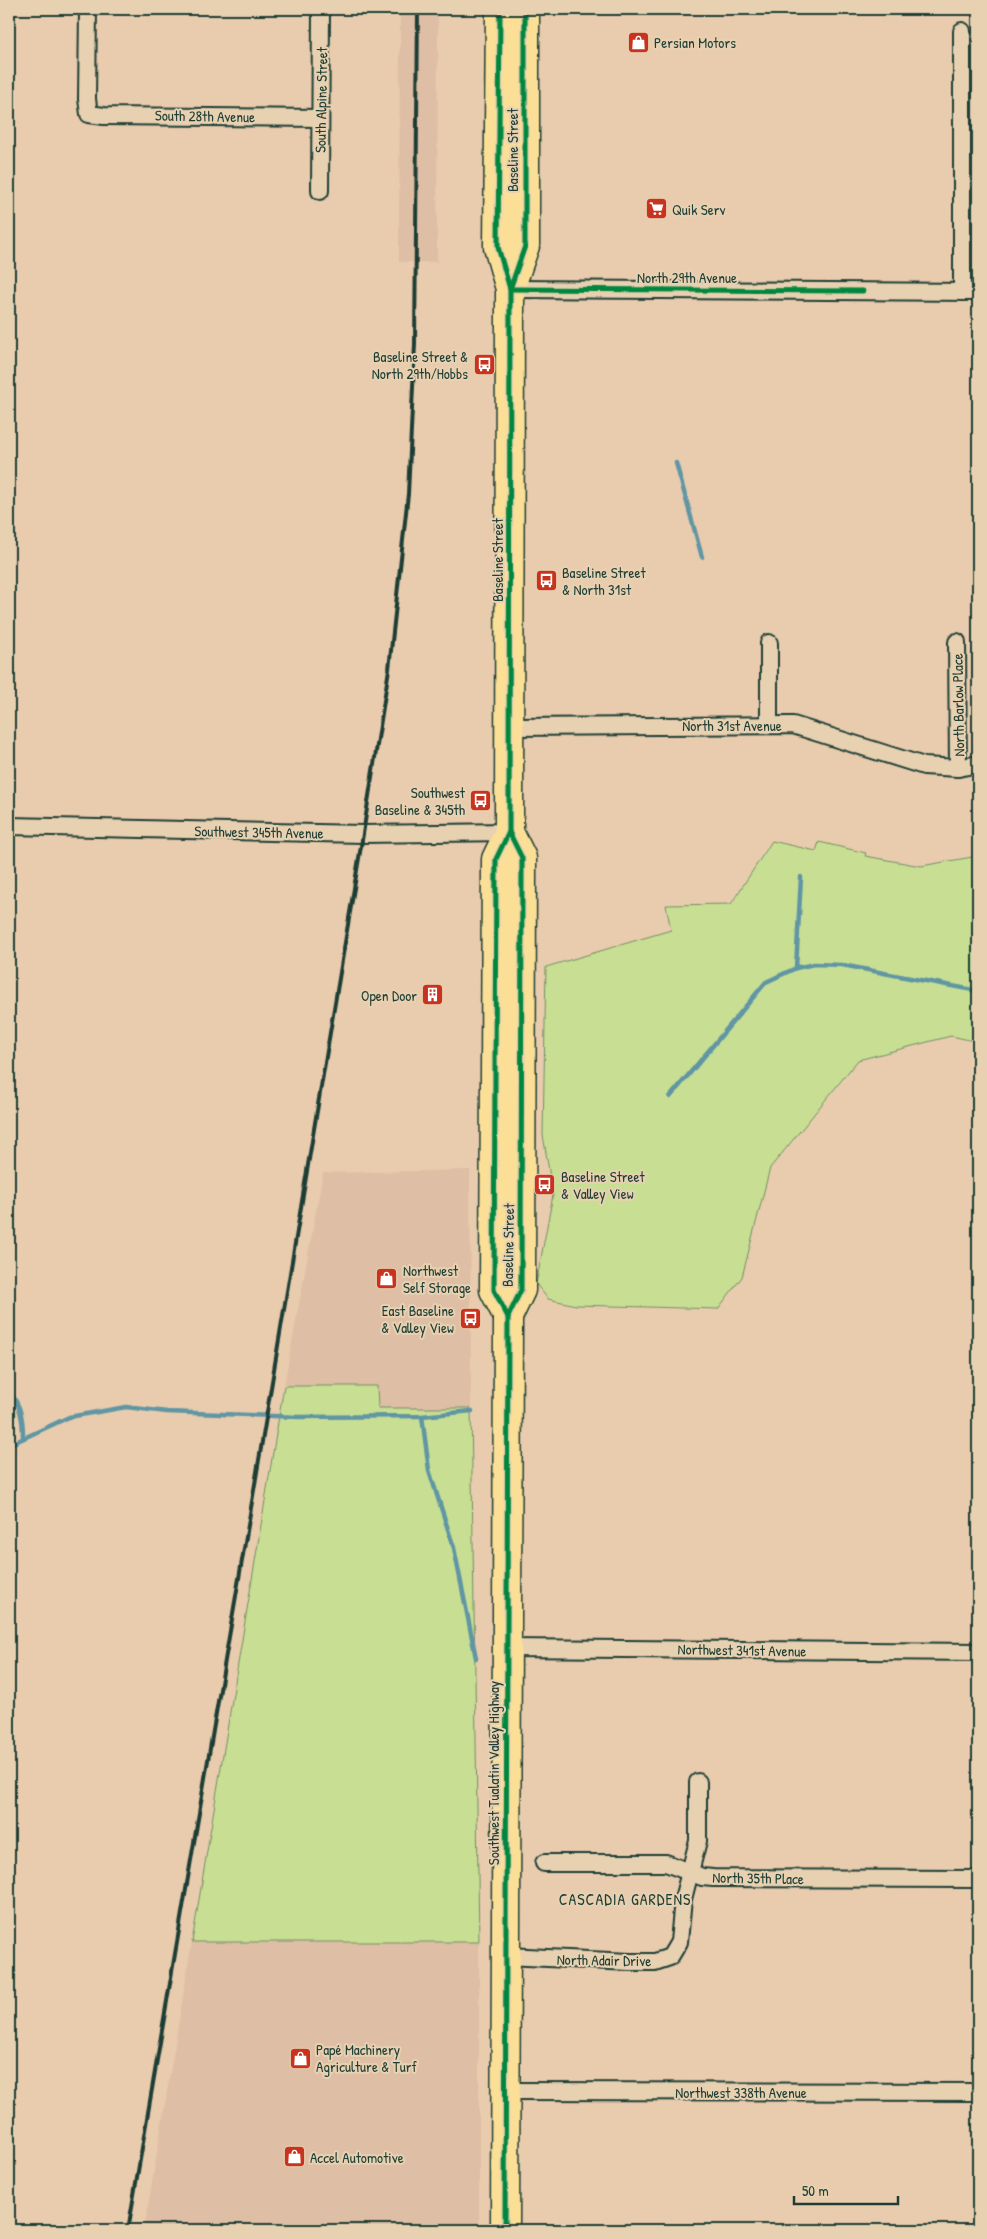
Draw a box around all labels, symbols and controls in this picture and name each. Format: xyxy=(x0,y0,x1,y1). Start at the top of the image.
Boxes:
shop icon: Persian Motors xyxy=(626,30,650,54)
place label: Persian Motors xyxy=(654,32,736,53)
street label: South Alpine Street xyxy=(310,46,332,153)
street label: South 28th Avenue xyxy=(155,105,255,127)
street label: Baseline Street xyxy=(502,107,523,192)
supermarket icon: Quik Serv xyxy=(644,197,668,221)
place label: Quik Serv xyxy=(672,199,726,220)
street label: North 29th Avenue xyxy=(637,267,737,288)
place label: Baseline Street & North 29th/Hobbs xyxy=(372,346,468,384)
bus stop icon: Baseline Street & North 29th/Hobbs xyxy=(472,353,496,377)
street label: Baseline Street xyxy=(487,517,508,602)
place label: Baseline Street & North 31st xyxy=(562,562,647,600)
bus stop icon: Baseline Street & North 31st xyxy=(534,569,558,593)
street label: North Barlow Place xyxy=(947,653,969,757)
street label: North 31st Avenue xyxy=(682,715,782,736)
place label: Southwest Baseline & 345th xyxy=(375,782,466,820)
bus stop icon: Southwest Baseline & 345th xyxy=(469,789,493,813)
street label: Southwest 345th Avenue xyxy=(194,820,324,844)
building icon: Open Door xyxy=(421,983,445,1007)
place label: Open Door xyxy=(361,985,417,1006)
place label: Baseline Street & Valley View xyxy=(561,1166,646,1204)
bus stop icon: Baseline Street & Valley View xyxy=(533,1173,557,1197)
street label: Baseline Street xyxy=(497,1202,519,1287)
place label: Northwest Self Storage xyxy=(403,1260,471,1298)
shop icon: Northwest Self Storage xyxy=(375,1267,399,1291)
place label: East Baseline & Valley View xyxy=(381,1300,454,1338)
bus stop icon: East Baseline & Valley View xyxy=(458,1307,482,1331)
street label: Northwest 341st Avenue xyxy=(677,1638,807,1662)
street label: Southwest Tualatin Valley Highway xyxy=(483,1681,504,1865)
street label: North 35th Place xyxy=(712,1867,804,1889)
district label: CASCADIA GARDENS xyxy=(559,1888,691,1910)
street label: North Adair Drive xyxy=(557,1949,651,1971)
place label: Papé Machinery Agriculture & Turf xyxy=(316,2039,417,2077)
shop icon: Papé Machinery Agriculture & Turf xyxy=(288,2046,312,2070)
street label: Northwest 338th Avenue xyxy=(675,2082,807,2103)
shop icon: Accel Automotive xyxy=(282,2145,306,2169)
place label: Accel Automotive xyxy=(310,2147,404,2168)
scale bar xyxy=(794,2174,898,2206)
text: 50 m xyxy=(802,2180,829,2201)

